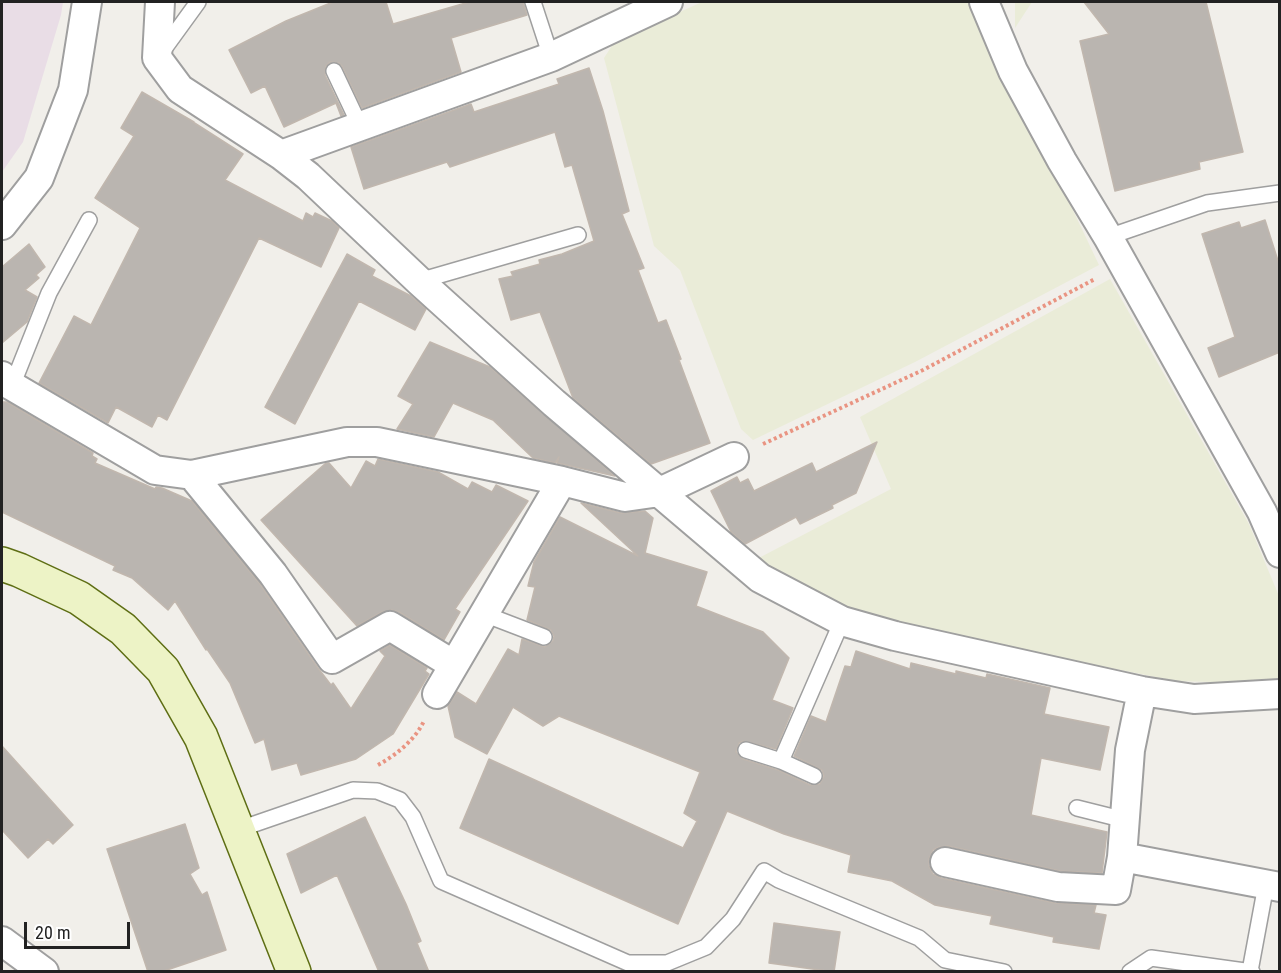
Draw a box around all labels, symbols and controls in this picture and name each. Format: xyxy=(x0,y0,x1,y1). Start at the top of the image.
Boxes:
scale bar xyxy=(27,910,134,948)
text: 20 m xyxy=(35,922,70,943)

